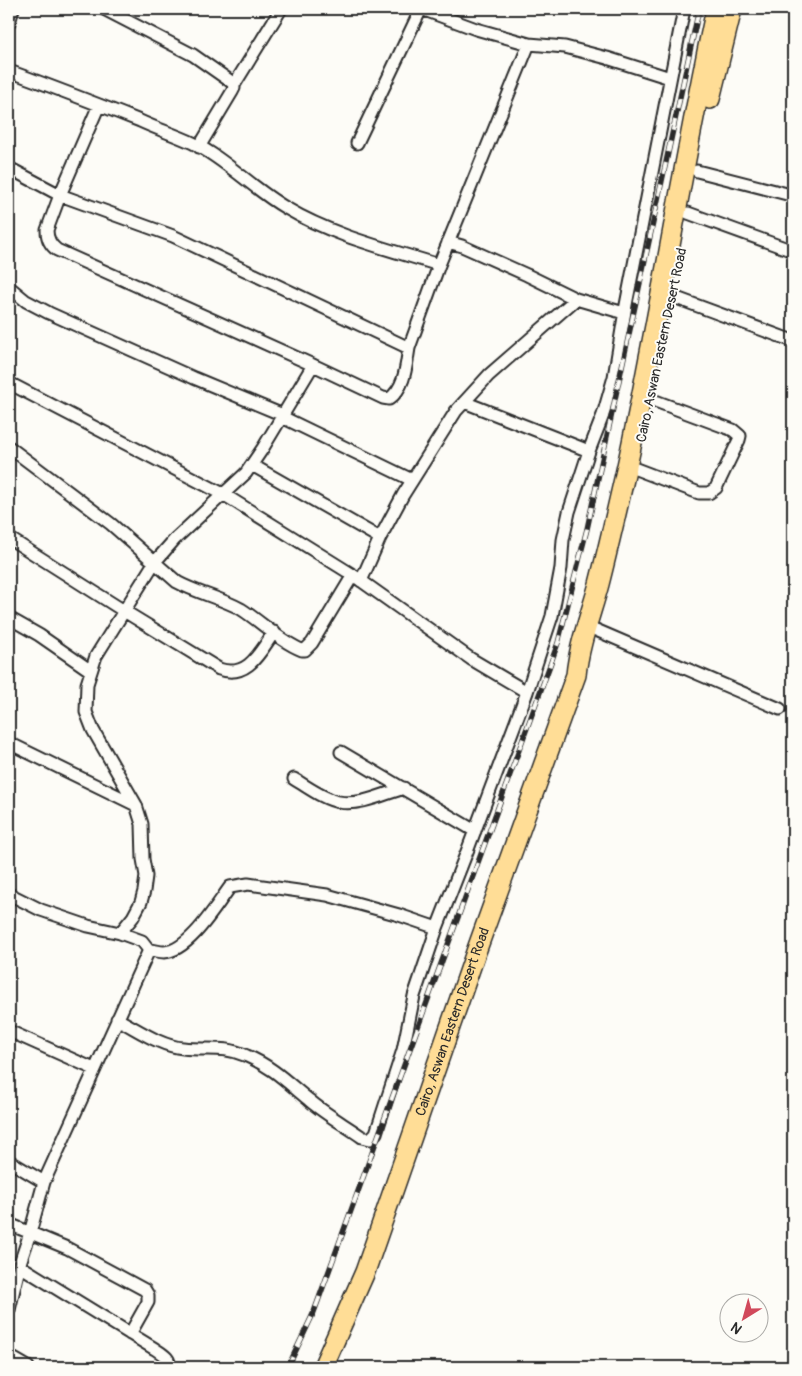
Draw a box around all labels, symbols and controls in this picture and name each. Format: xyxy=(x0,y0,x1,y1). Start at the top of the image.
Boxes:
street label: Cairo, Aswan Eastern Desert Road xyxy=(633,246,690,444)
street label: Cairo, Aswan Eastern Desert Road xyxy=(412,925,493,1118)
north arrow xyxy=(720,1294,770,1344)
text: N xyxy=(728,1318,745,1338)

